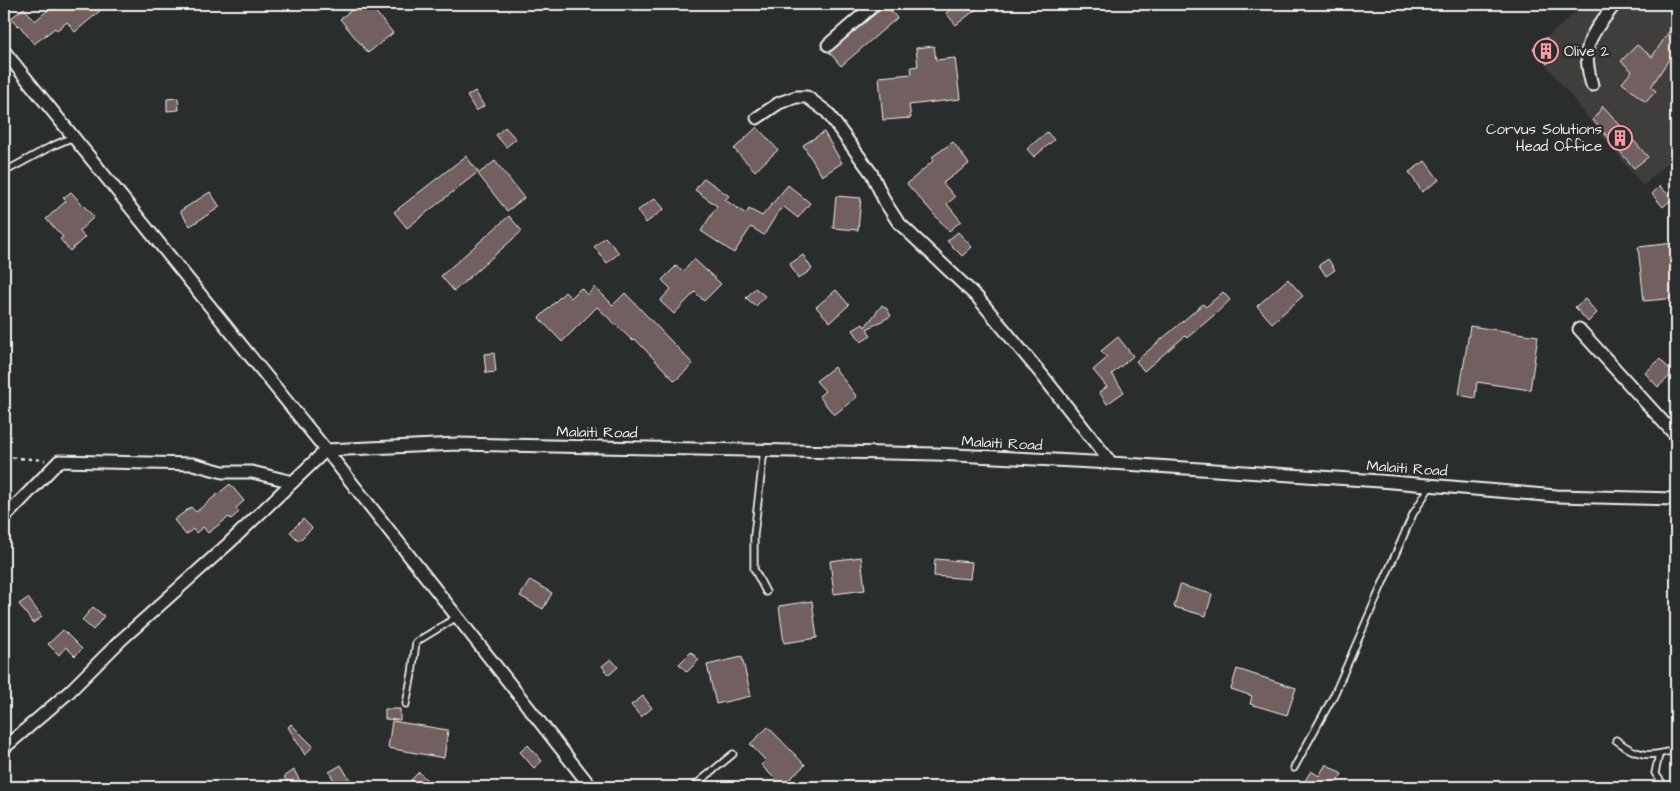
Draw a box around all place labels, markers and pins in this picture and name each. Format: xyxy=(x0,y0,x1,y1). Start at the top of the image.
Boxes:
building icon: Olive 2 xyxy=(1533,38,1559,64)
place label: Olive 2 xyxy=(1564,41,1610,62)
place label: Corvus Solutions Head Office xyxy=(1486,119,1602,157)
building icon: Corvus Solutions Head Office xyxy=(1607,125,1633,151)

